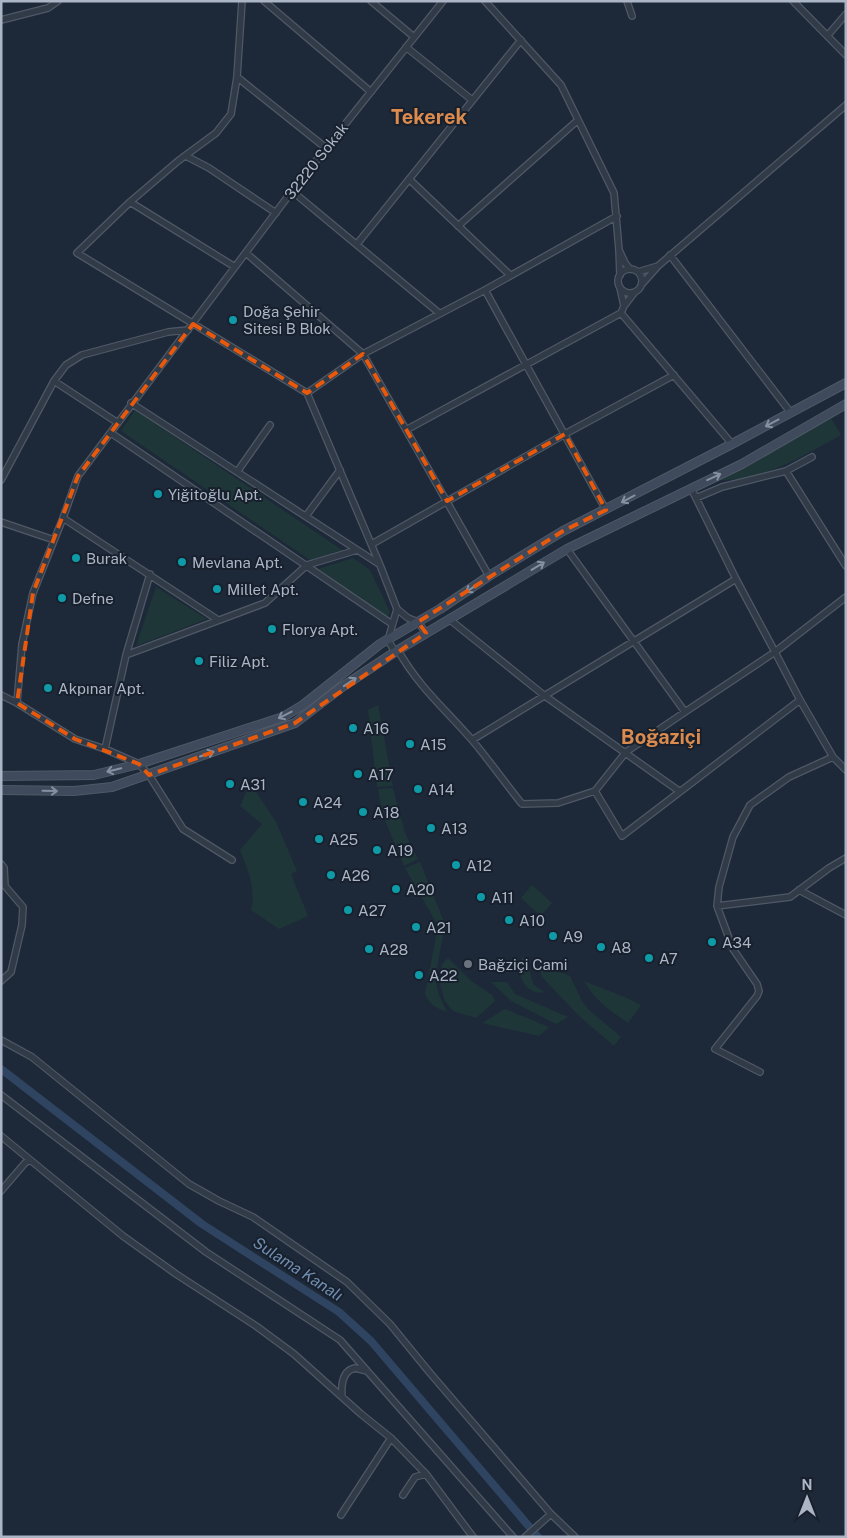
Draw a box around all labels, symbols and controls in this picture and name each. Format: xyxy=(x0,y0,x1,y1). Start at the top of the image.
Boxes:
district label: Tekerek xyxy=(391,105,468,129)
street label: 32220 Sokak xyxy=(281,119,351,203)
place label: Doğa Şehir Sitesi B Blok xyxy=(243,303,331,337)
marker: Doğa Şehir Sitesi B Blok xyxy=(227,314,239,326)
one-way arrow xyxy=(765,419,780,428)
one-way arrow xyxy=(706,472,721,481)
place label: Yiğitoğlu Apt. xyxy=(168,486,262,503)
marker: Yiğitoğlu Apt. xyxy=(152,488,164,500)
one-way arrow xyxy=(621,494,636,504)
place label: Burak xyxy=(86,550,127,567)
marker: Burak xyxy=(70,552,82,564)
place label: Mevlana Apt. xyxy=(192,554,283,571)
marker: Mevlana Apt. xyxy=(176,556,188,568)
one-way arrow xyxy=(530,561,545,571)
place label: Millet Apt. xyxy=(227,581,299,598)
one-way arrow xyxy=(465,582,479,593)
marker: Millet Apt. xyxy=(211,583,223,595)
place label: Defne xyxy=(72,590,114,607)
marker: Defne xyxy=(56,592,68,604)
place label: Florya Apt. xyxy=(282,621,358,638)
marker: Florya Apt. xyxy=(266,623,278,635)
place label: Filiz Apt. xyxy=(209,653,269,670)
marker: Filiz Apt. xyxy=(193,655,205,667)
one-way arrow xyxy=(343,677,357,687)
place label: Akpınar Apt. xyxy=(58,680,145,697)
marker: Akpınar Apt. xyxy=(42,682,54,694)
one-way arrow xyxy=(278,711,293,720)
place label: A16 xyxy=(363,720,389,737)
marker: A16 xyxy=(347,722,359,734)
district label: Boğaziçi xyxy=(621,725,701,749)
place label: A15 xyxy=(420,736,446,753)
marker: A15 xyxy=(404,738,416,750)
one-way arrow xyxy=(198,749,214,759)
one-way arrow xyxy=(106,766,122,775)
place label: A17 xyxy=(368,766,394,783)
marker: A17 xyxy=(352,768,364,780)
place label: A31 xyxy=(240,776,266,793)
marker: A31 xyxy=(224,778,236,790)
place label: A14 xyxy=(428,781,454,798)
marker: A14 xyxy=(412,783,424,795)
one-way arrow xyxy=(42,786,58,796)
place label: A24 xyxy=(313,794,342,811)
marker: A24 xyxy=(297,796,309,808)
place label: A18 xyxy=(373,804,399,821)
marker: A18 xyxy=(357,806,369,818)
place label: A13 xyxy=(441,820,467,837)
marker: A13 xyxy=(425,822,437,834)
place label: A25 xyxy=(329,831,358,848)
marker: A25 xyxy=(313,833,325,845)
place label: A19 xyxy=(387,842,413,859)
marker: A19 xyxy=(371,844,383,856)
place label: A12 xyxy=(466,857,492,874)
marker: A12 xyxy=(450,859,462,871)
place label: A26 xyxy=(341,867,370,884)
marker: A26 xyxy=(325,869,337,881)
place label: A20 xyxy=(406,881,435,898)
marker: A20 xyxy=(390,883,402,895)
place label: A11 xyxy=(491,889,514,906)
marker: A11 xyxy=(475,891,487,903)
place label: A27 xyxy=(358,902,387,919)
marker: A27 xyxy=(342,904,354,916)
place label: A10 xyxy=(519,912,545,929)
marker: A10 xyxy=(503,914,515,926)
place label: A21 xyxy=(426,919,452,936)
marker: A21 xyxy=(410,921,422,933)
place label: A9 xyxy=(563,928,583,945)
marker: A9 xyxy=(547,930,559,942)
place label: A34 xyxy=(722,934,751,951)
marker: A34 xyxy=(706,936,718,948)
place label: A8 xyxy=(611,939,631,956)
place label: A28 xyxy=(379,941,408,958)
marker: A8 xyxy=(595,941,607,953)
marker: A28 xyxy=(363,943,375,955)
place label: A7 xyxy=(659,950,678,967)
marker: A7 xyxy=(643,952,655,964)
place label: Bağziçi Cami xyxy=(478,956,567,973)
marker: Bağziçi Cami xyxy=(462,958,474,970)
place label: A22 xyxy=(429,967,458,984)
marker: A22 xyxy=(413,969,425,981)
water label: Sulama Kanalı xyxy=(250,1233,347,1305)
north arrow xyxy=(782,1473,832,1523)
text: N xyxy=(802,1477,812,1493)

